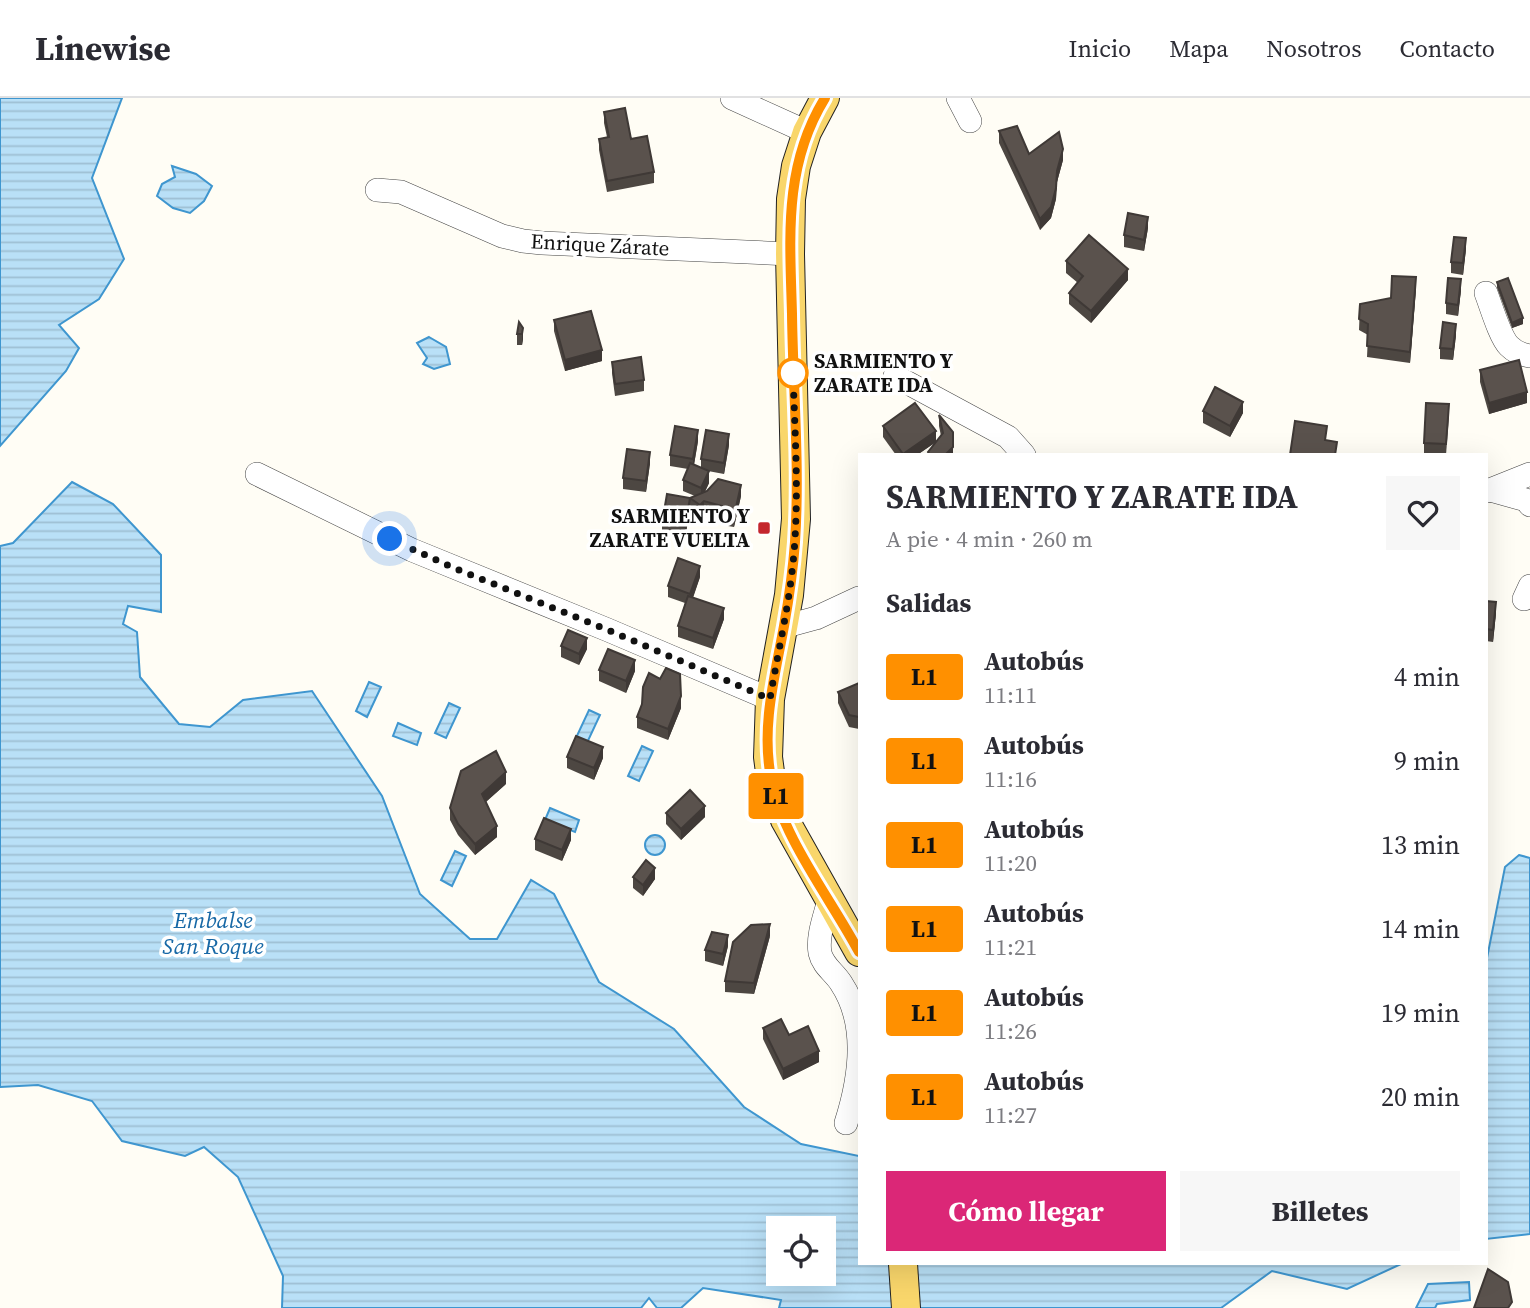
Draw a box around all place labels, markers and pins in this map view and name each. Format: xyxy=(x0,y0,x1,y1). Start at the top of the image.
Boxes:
place label: SARMIENTO Y ZARATE IDA xyxy=(814,346,954,399)
marker: SARMIENTO Y ZARATE IDA xyxy=(778,358,808,388)
place label: SARMIENTO Y ZARATE VUELTA xyxy=(589,501,751,554)
marker: SARMIENTO Y ZARATE VUELTA xyxy=(756,520,772,536)

